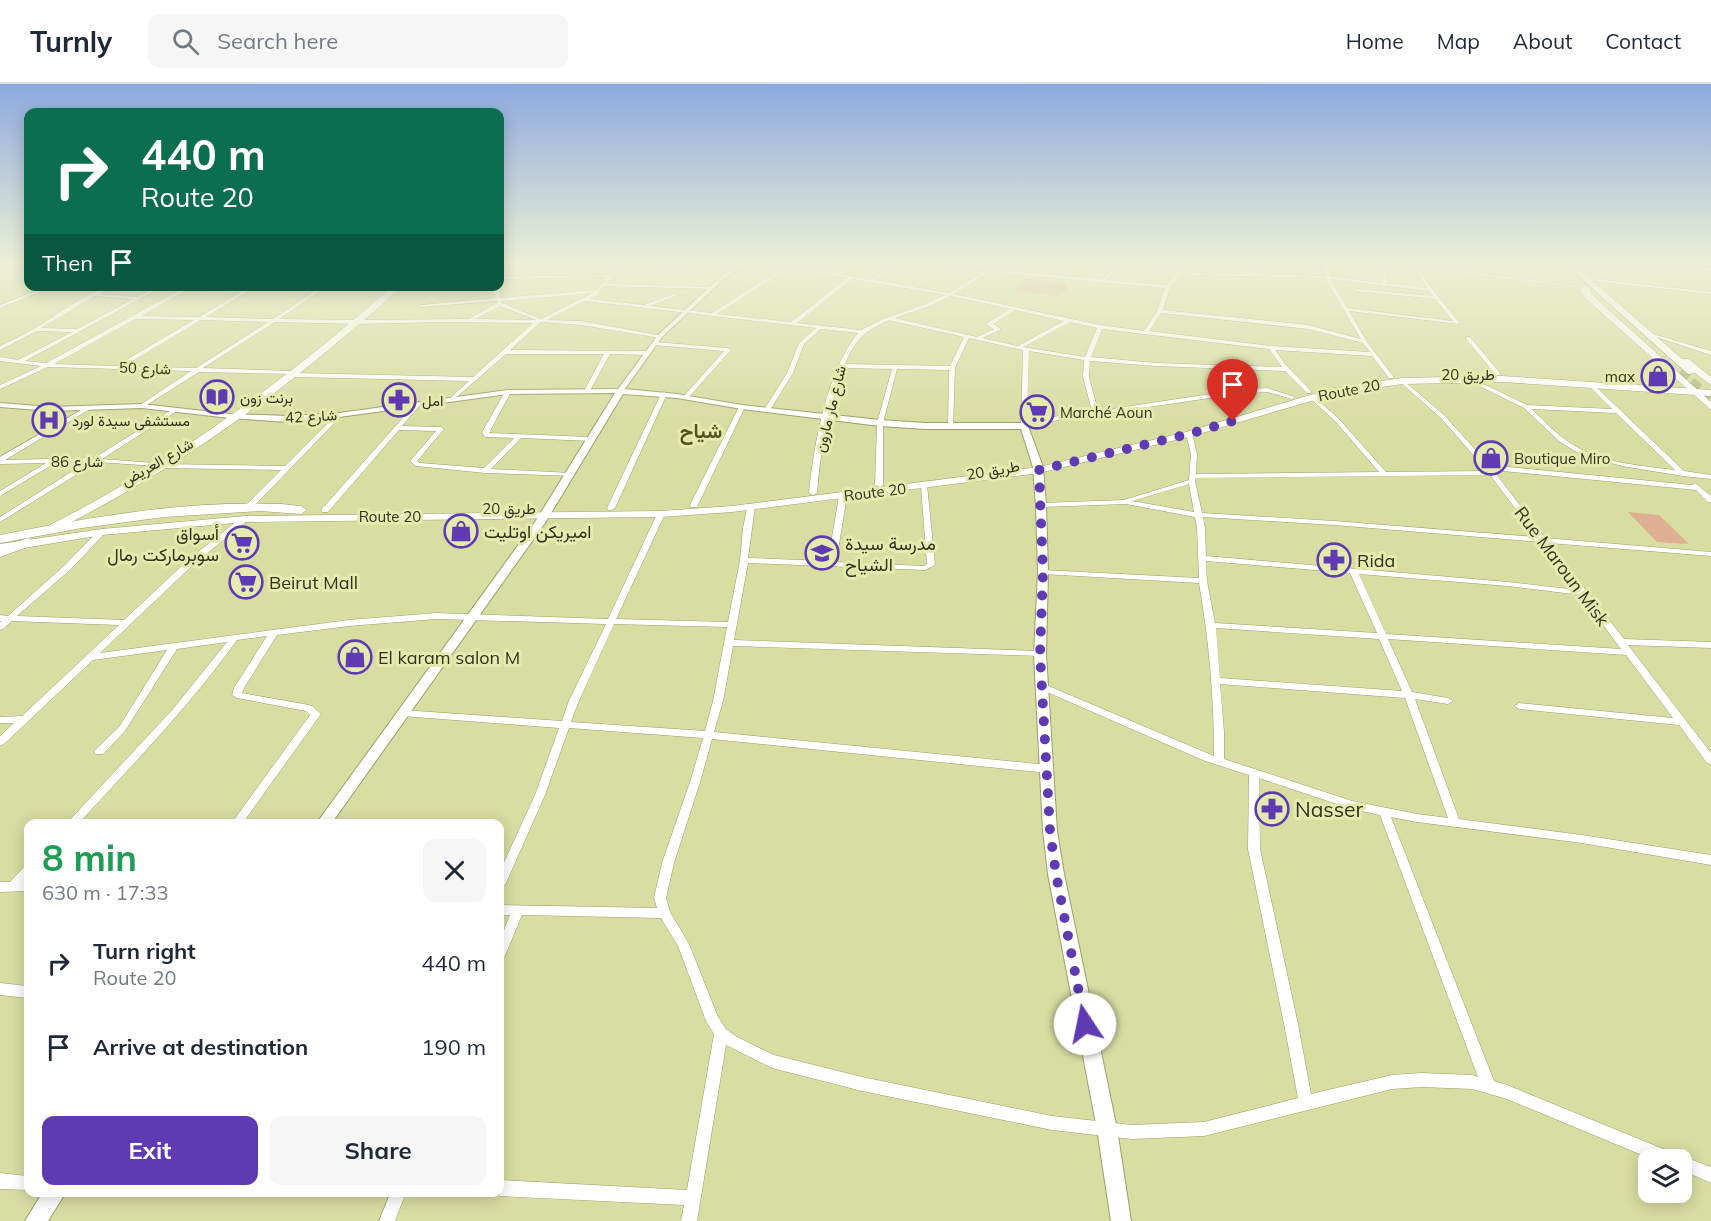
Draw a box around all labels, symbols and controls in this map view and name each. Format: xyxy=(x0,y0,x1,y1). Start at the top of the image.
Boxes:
search box xyxy=(148,14,568,68)
text: Turnly xyxy=(30,24,112,59)
icon: search xyxy=(169,25,202,58)
text: Search here xyxy=(217,27,338,55)
text: Home xyxy=(1346,28,1404,54)
text: Map xyxy=(1437,28,1480,54)
text: About xyxy=(1513,28,1572,54)
text: Contact xyxy=(1605,28,1681,54)
text: 440 m xyxy=(141,128,266,181)
icon: right xyxy=(42,132,120,210)
text: Route 20 xyxy=(141,180,254,214)
icon: arrive xyxy=(105,246,138,279)
text: Then xyxy=(42,249,93,277)
street label: شارع 50 xyxy=(119,358,172,380)
shop icon: max xyxy=(1640,358,1676,394)
pin xyxy=(1207,359,1258,421)
street label: شارع مار مارون xyxy=(810,364,852,455)
street label: طريق 20 xyxy=(1441,365,1495,385)
place label: max xyxy=(1605,367,1635,386)
icon: arrive xyxy=(1216,368,1249,401)
street label: Route 20 xyxy=(1316,375,1382,405)
library icon: برنت زون xyxy=(199,379,235,415)
pharmacy icon: امل xyxy=(381,382,417,418)
place label: برنت زون xyxy=(240,388,293,407)
place label: امل xyxy=(422,391,444,410)
supermarket icon: Marché Aoun xyxy=(1019,394,1055,430)
hospital icon: مستشفى سيدة لورد xyxy=(31,402,67,438)
place label: Marché Aoun xyxy=(1060,403,1152,422)
street label: شارع 42 xyxy=(284,405,338,429)
place label: مستشفى سيدة لورد xyxy=(72,411,190,431)
district label: شياح xyxy=(680,418,722,445)
street label: شارع العريض xyxy=(118,434,198,492)
shop icon: Boutique Miro xyxy=(1473,440,1509,476)
place label: Boutique Miro xyxy=(1514,449,1610,468)
street label: شارع 86 xyxy=(51,452,103,473)
street label: طريق 20 xyxy=(965,456,1022,485)
street label: Route 20 xyxy=(843,479,907,505)
street label: طريق 20 xyxy=(482,499,536,519)
street label: Rue Maroun Misk xyxy=(1510,502,1615,631)
street label: Route 20 xyxy=(359,507,421,526)
shop icon: اميريكن اوتليت xyxy=(443,513,479,549)
place label: اميريكن اوتليت xyxy=(484,520,591,543)
place label: أسواق سوبرماركت رمال xyxy=(107,522,219,566)
supermarket icon: أسواق سوبرماركت رمال xyxy=(224,525,260,561)
place label: مدرسة سيدة الشياح xyxy=(845,532,936,577)
school or university icon: مدرسة سيدة الشياح xyxy=(804,535,840,571)
pharmacy icon: Rida xyxy=(1316,542,1352,578)
place label: Rida xyxy=(1357,549,1395,572)
supermarket icon: Beirut Mall xyxy=(228,564,264,600)
place label: Beirut Mall xyxy=(269,571,358,594)
shop icon: El karam salon M xyxy=(337,639,373,675)
place label: El karam salon M xyxy=(378,646,520,669)
pharmacy icon: Nasser xyxy=(1254,791,1290,827)
place label: Nasser xyxy=(1295,796,1364,822)
text: 8 min xyxy=(42,835,137,880)
button: close xyxy=(423,839,486,902)
text: 630 m · 17:33 xyxy=(42,880,168,905)
text: Turn right xyxy=(93,937,196,965)
icon: right xyxy=(42,947,75,980)
text: 440 m xyxy=(421,949,486,977)
text: Route 20 xyxy=(93,965,177,990)
position arrow xyxy=(1053,992,1117,1056)
icon: arrive xyxy=(42,1031,75,1064)
text: Arrive at destination xyxy=(93,1033,308,1061)
text: 190 m xyxy=(421,1033,486,1061)
button: Exit xyxy=(42,1116,258,1185)
button: Share xyxy=(270,1116,486,1185)
map controls xyxy=(1638,1149,1692,1203)
button: layers xyxy=(1638,1149,1692,1203)

